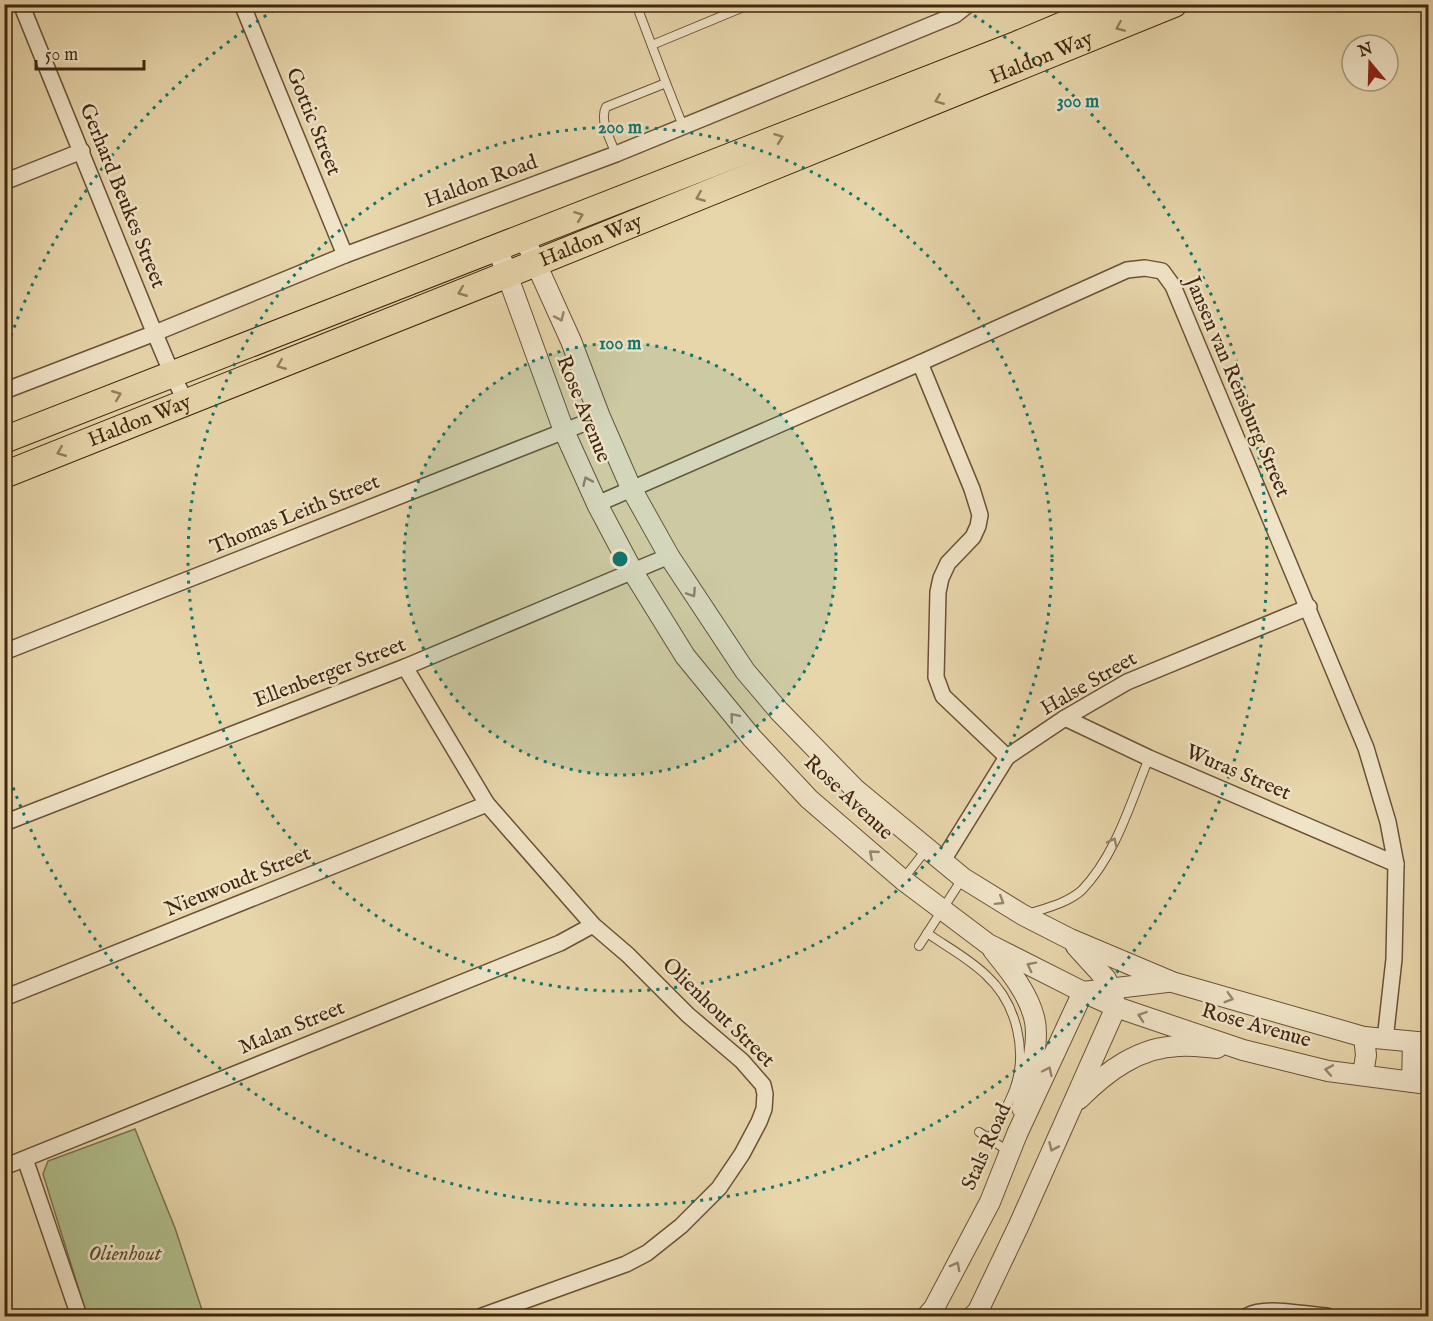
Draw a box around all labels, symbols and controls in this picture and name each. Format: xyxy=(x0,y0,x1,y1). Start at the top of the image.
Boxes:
one-way arrow xyxy=(1115,20,1126,32)
street label: Haldon Way xyxy=(986,25,1097,91)
scale bar xyxy=(36,33,144,71)
north arrow xyxy=(1340,33,1400,93)
text: N xyxy=(1355,39,1376,63)
text: 50 m xyxy=(45,44,78,67)
street label: Gottic Street xyxy=(279,64,347,180)
text: 300 m xyxy=(1057,91,1099,114)
one-way arrow xyxy=(934,93,945,105)
street label: Gerhard Beukes Street xyxy=(73,100,171,292)
text: 200 m xyxy=(598,117,642,140)
one-way arrow xyxy=(773,132,783,145)
street label: Haldon Road xyxy=(421,149,542,215)
one-way arrow xyxy=(695,190,706,202)
street label: Haldon Way xyxy=(535,207,647,274)
one-way arrow xyxy=(572,211,583,223)
street label: Jansen van Rensburg Street xyxy=(1177,271,1296,501)
one-way arrow xyxy=(458,285,468,298)
one-way arrow xyxy=(553,310,565,321)
text: 100 m xyxy=(599,333,641,356)
street label: Rose Avenue xyxy=(549,352,617,467)
one-way arrow xyxy=(276,358,287,370)
street label: Haldon Way xyxy=(84,388,196,454)
one-way arrow xyxy=(112,390,122,403)
one-way arrow xyxy=(56,445,67,457)
street label: Thomas Leith Street xyxy=(206,469,384,561)
one-way arrow xyxy=(582,477,594,488)
centre of rings xyxy=(610,549,630,569)
one-way arrow xyxy=(685,587,697,597)
street label: Ellenberger Street xyxy=(250,632,410,714)
street label: Halse Street xyxy=(1036,646,1142,722)
one-way arrow xyxy=(731,713,742,724)
street label: Wuras Street xyxy=(1181,739,1295,807)
street label: Rose Avenue xyxy=(797,750,899,847)
one-way arrow xyxy=(1106,838,1118,849)
street label: Nieuwoudt Street xyxy=(161,840,315,924)
one-way arrow xyxy=(869,850,880,861)
one-way arrow xyxy=(994,893,1004,905)
street label: Olienhout Street xyxy=(656,952,780,1074)
one-way arrow xyxy=(1027,962,1038,973)
one-way arrow xyxy=(1223,991,1234,1003)
street label: Malan Street xyxy=(235,995,349,1061)
street label: Rose Avenue xyxy=(1198,997,1314,1055)
one-way arrow xyxy=(1137,1010,1148,1023)
one-way arrow xyxy=(1324,1065,1334,1077)
one-way arrow xyxy=(1040,1066,1052,1077)
street label: Stals Road xyxy=(956,1099,1018,1195)
one-way arrow xyxy=(1048,1141,1060,1152)
park label: Olienhout xyxy=(88,1241,163,1268)
one-way arrow xyxy=(949,1262,960,1272)

